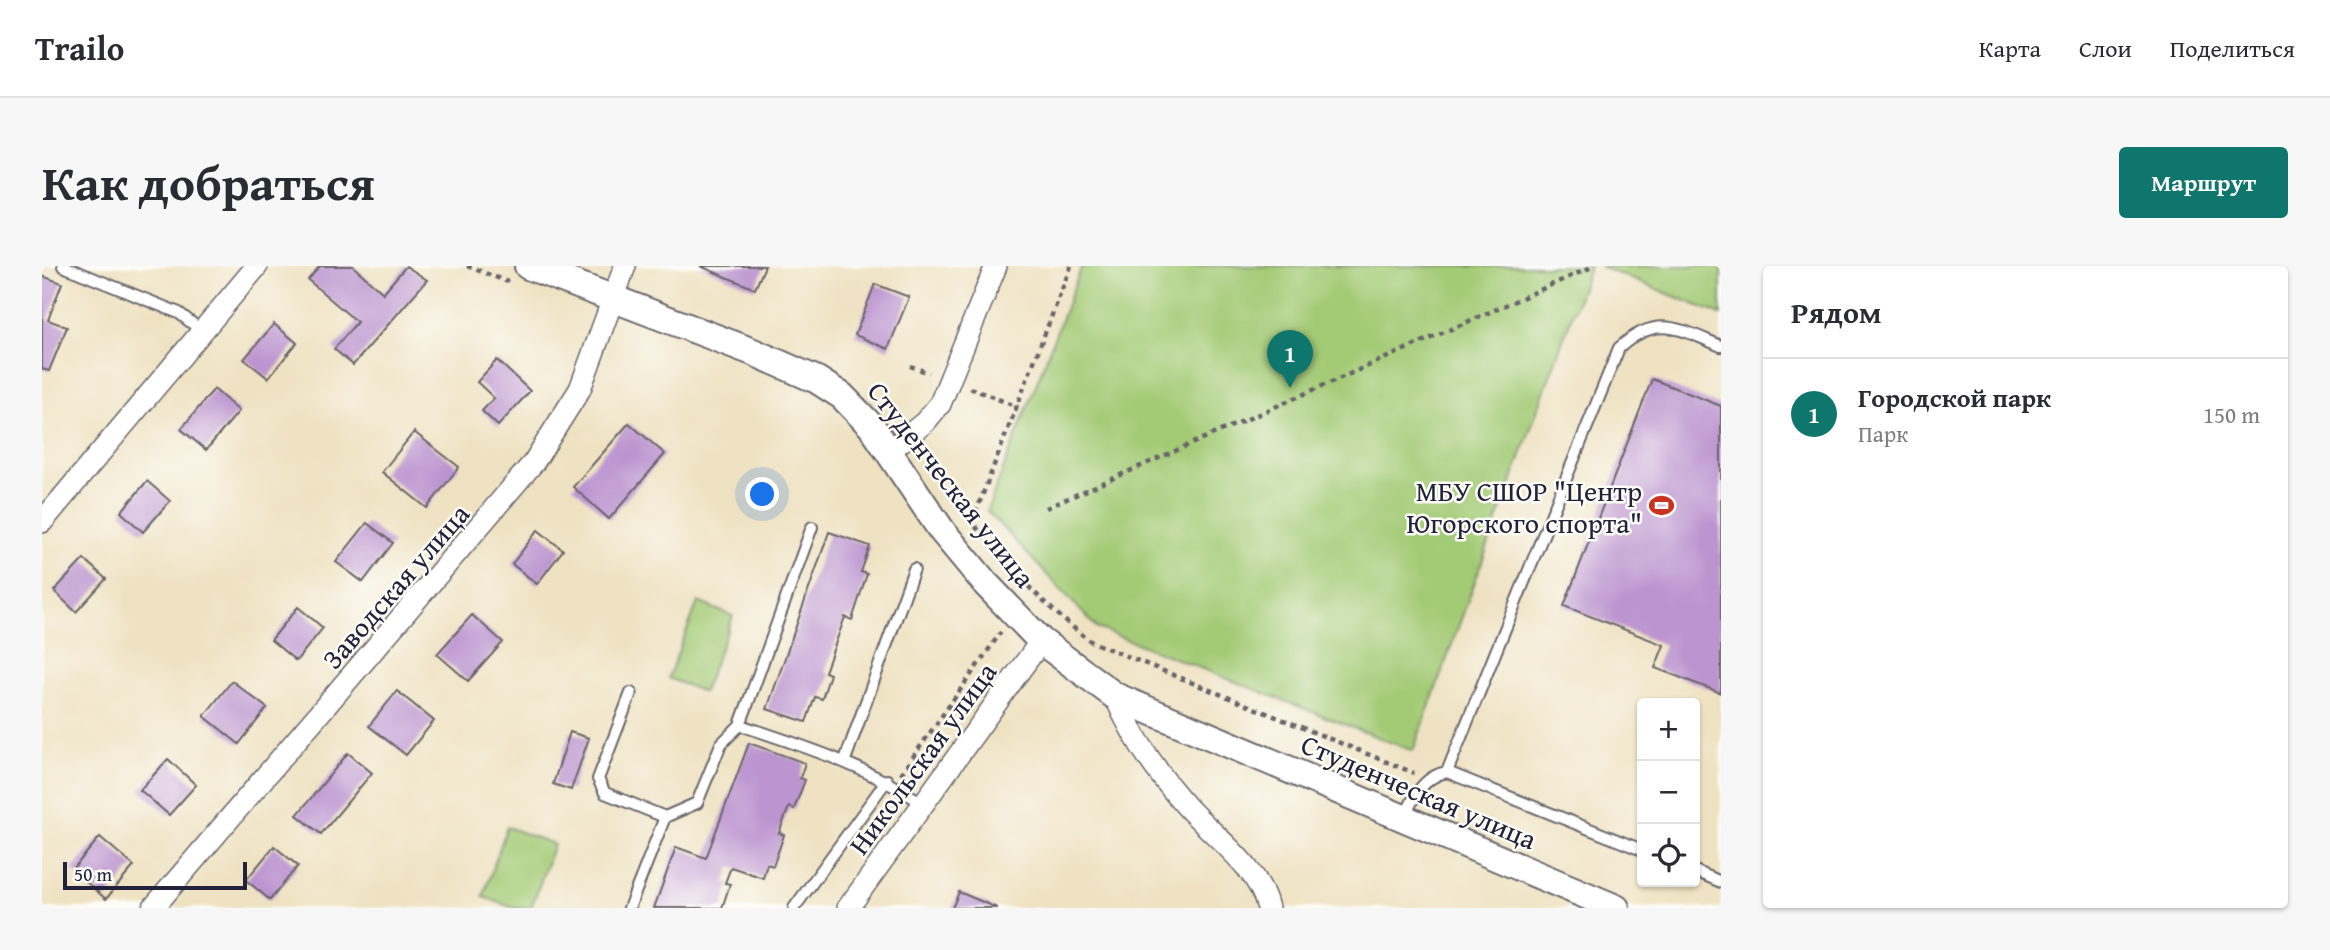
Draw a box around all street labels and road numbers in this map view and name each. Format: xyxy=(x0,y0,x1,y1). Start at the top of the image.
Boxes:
street label: Студенческая улица xyxy=(858,372,1046,596)
street label: Заводская улица xyxy=(312,494,479,678)
street label: Никольская улица xyxy=(838,653,1006,863)
street label: Студенческая улица xyxy=(1295,723,1544,859)

